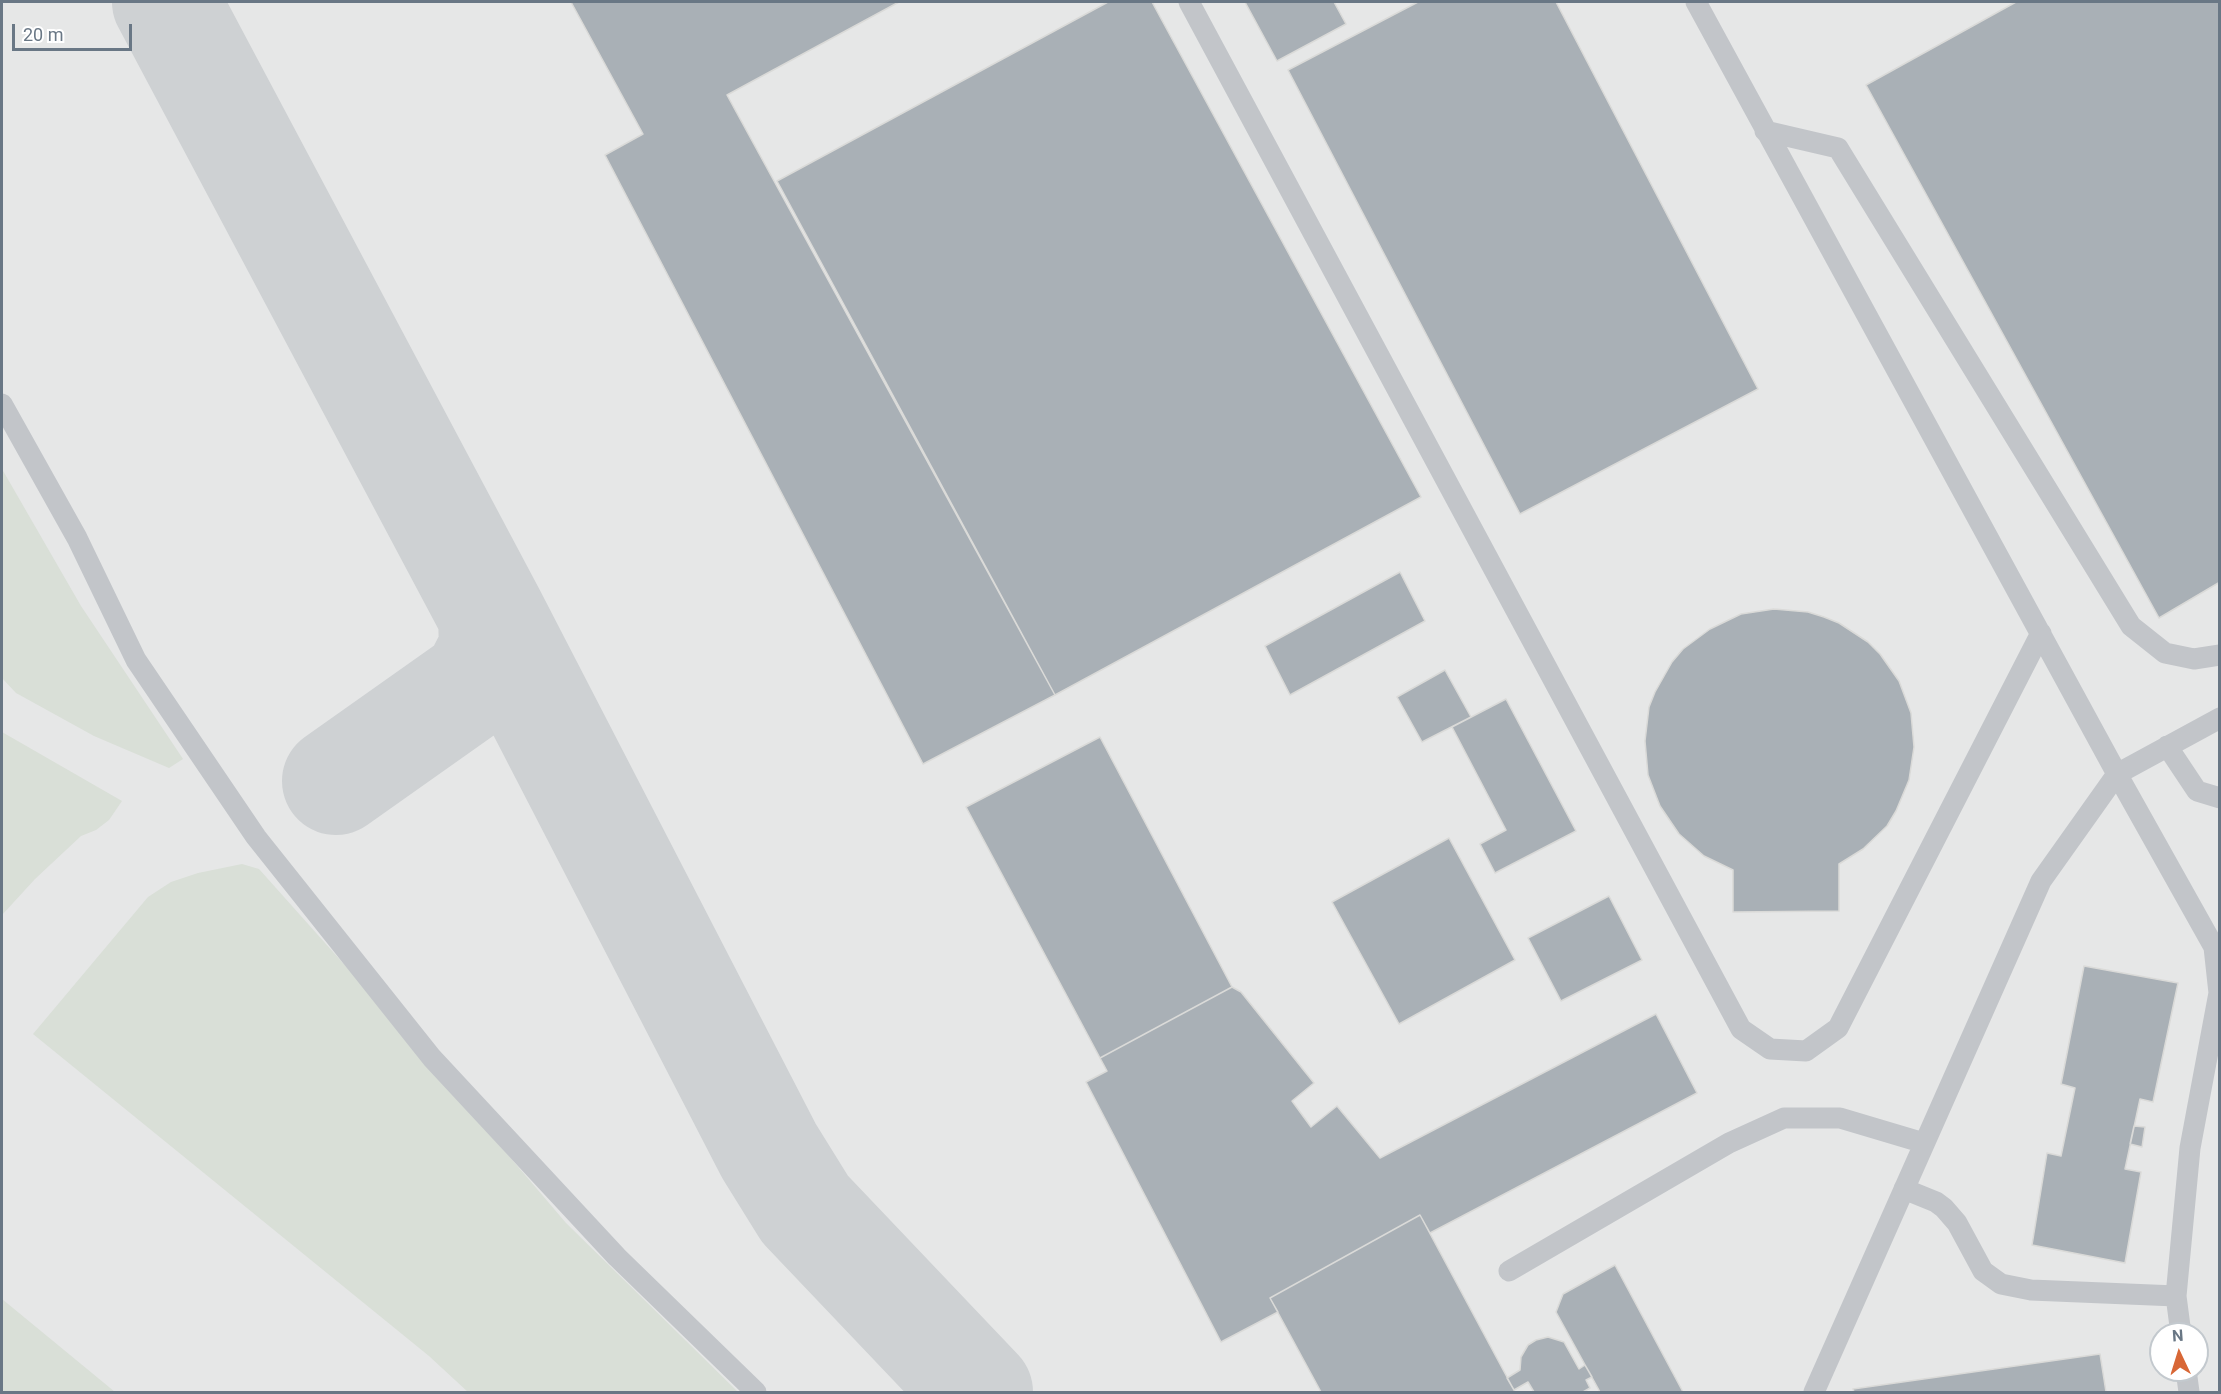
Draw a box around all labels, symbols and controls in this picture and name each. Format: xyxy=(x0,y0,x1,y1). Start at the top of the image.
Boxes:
scale bar xyxy=(15,12,135,50)
text: 20 m xyxy=(23,24,63,45)
north arrow xyxy=(2149,1322,2209,1382)
text: N xyxy=(2172,1326,2184,1345)

